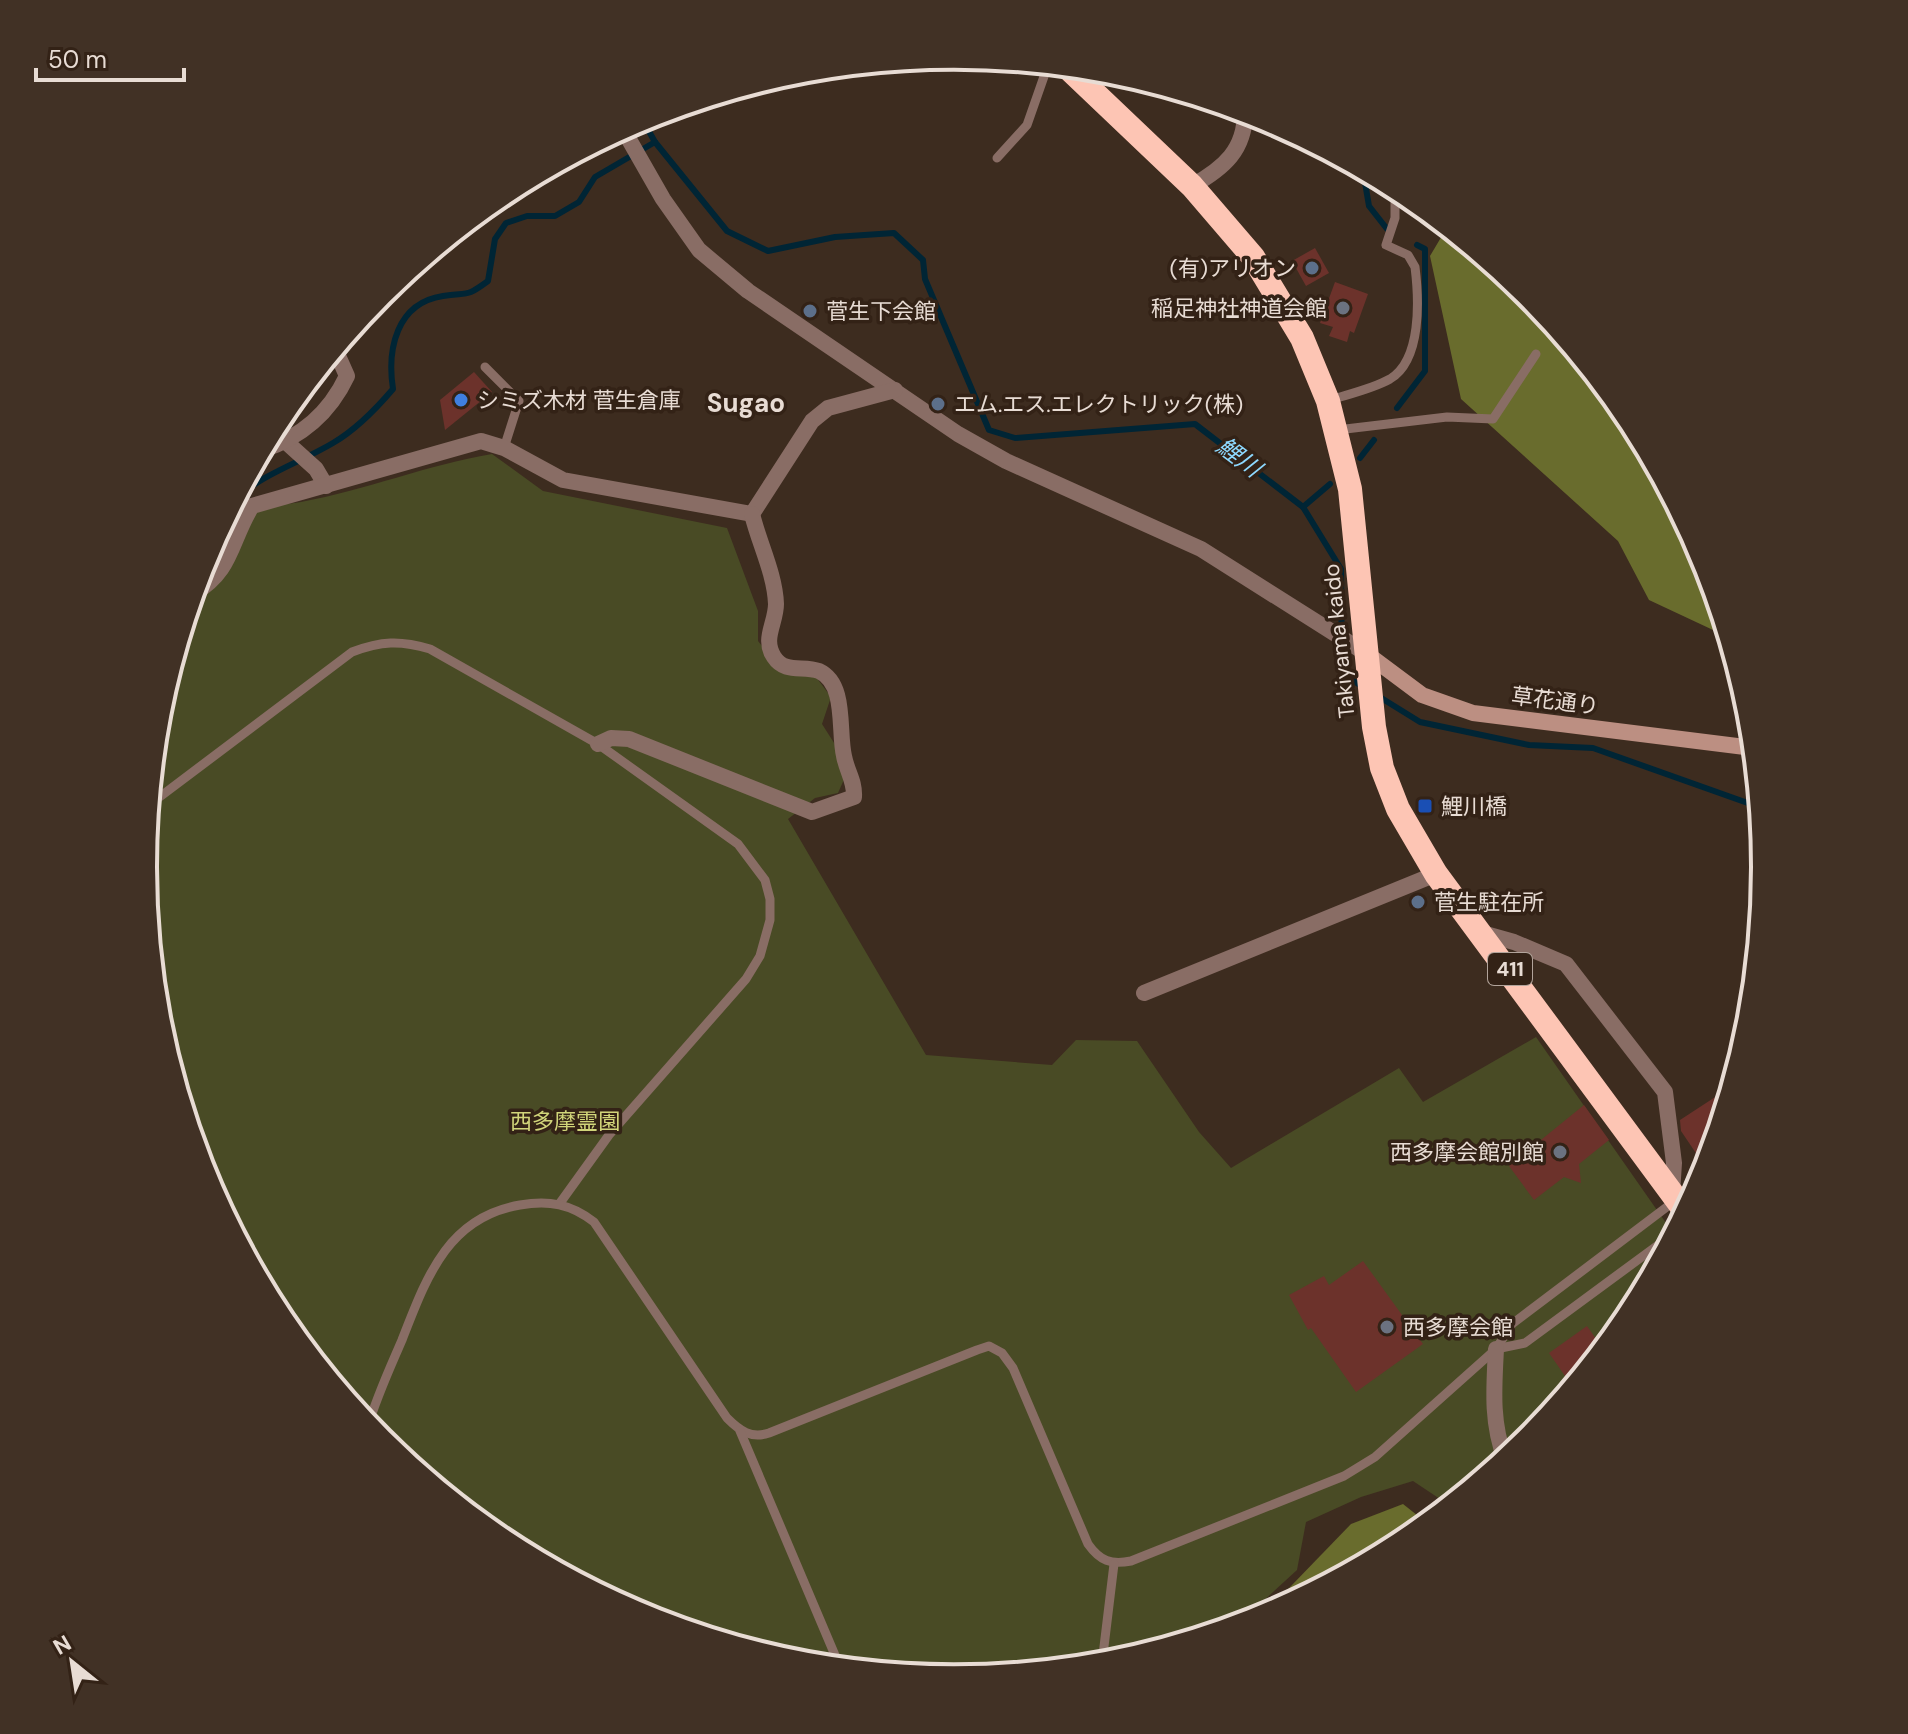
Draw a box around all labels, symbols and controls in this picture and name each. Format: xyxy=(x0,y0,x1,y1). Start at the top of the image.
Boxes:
scale bar xyxy=(36,32,184,82)
text: 50 m xyxy=(48,44,107,75)
place label: (有)アリオン xyxy=(1170,254,1296,283)
marker: (有)アリオン xyxy=(1303,259,1321,277)
place label: 稲足神社神道会館 xyxy=(1151,294,1327,323)
place label: 菅生下会館 xyxy=(826,297,936,326)
marker: 稲足神社神道会館 xyxy=(1334,299,1352,317)
marker: 菅生下会館 xyxy=(801,302,819,320)
place label: シミズ木材 菅生倉庫 xyxy=(477,386,681,415)
district label: Sugao xyxy=(707,386,785,420)
place label: エム.エス.エレクトリック(株) xyxy=(954,390,1243,419)
marker: シミズ木材 菅生倉庫 xyxy=(452,391,470,409)
marker: エム.エス.エレクトリック(株) xyxy=(929,395,947,413)
water label: 鯉川 xyxy=(1211,430,1270,486)
street label: Takiyama kaido xyxy=(1316,562,1362,720)
street label: 草花通り xyxy=(1510,681,1600,721)
place label: 鯉川橋 xyxy=(1441,792,1507,821)
marker: 鯉川橋 xyxy=(1416,797,1434,815)
place label: 菅生駐在所 xyxy=(1434,888,1544,917)
marker: 菅生駐在所 xyxy=(1409,893,1427,911)
road number: 411 xyxy=(1488,953,1532,985)
park label: 西多摩霊園 xyxy=(510,1107,620,1136)
place label: 西多摩会館別館 xyxy=(1390,1138,1544,1167)
marker: 西多摩会館別館 xyxy=(1551,1143,1569,1161)
place label: 西多摩会館 xyxy=(1403,1313,1513,1342)
marker: 西多摩会館 xyxy=(1378,1318,1396,1336)
north arrow xyxy=(32,1622,112,1702)
text: N xyxy=(48,1629,76,1662)

